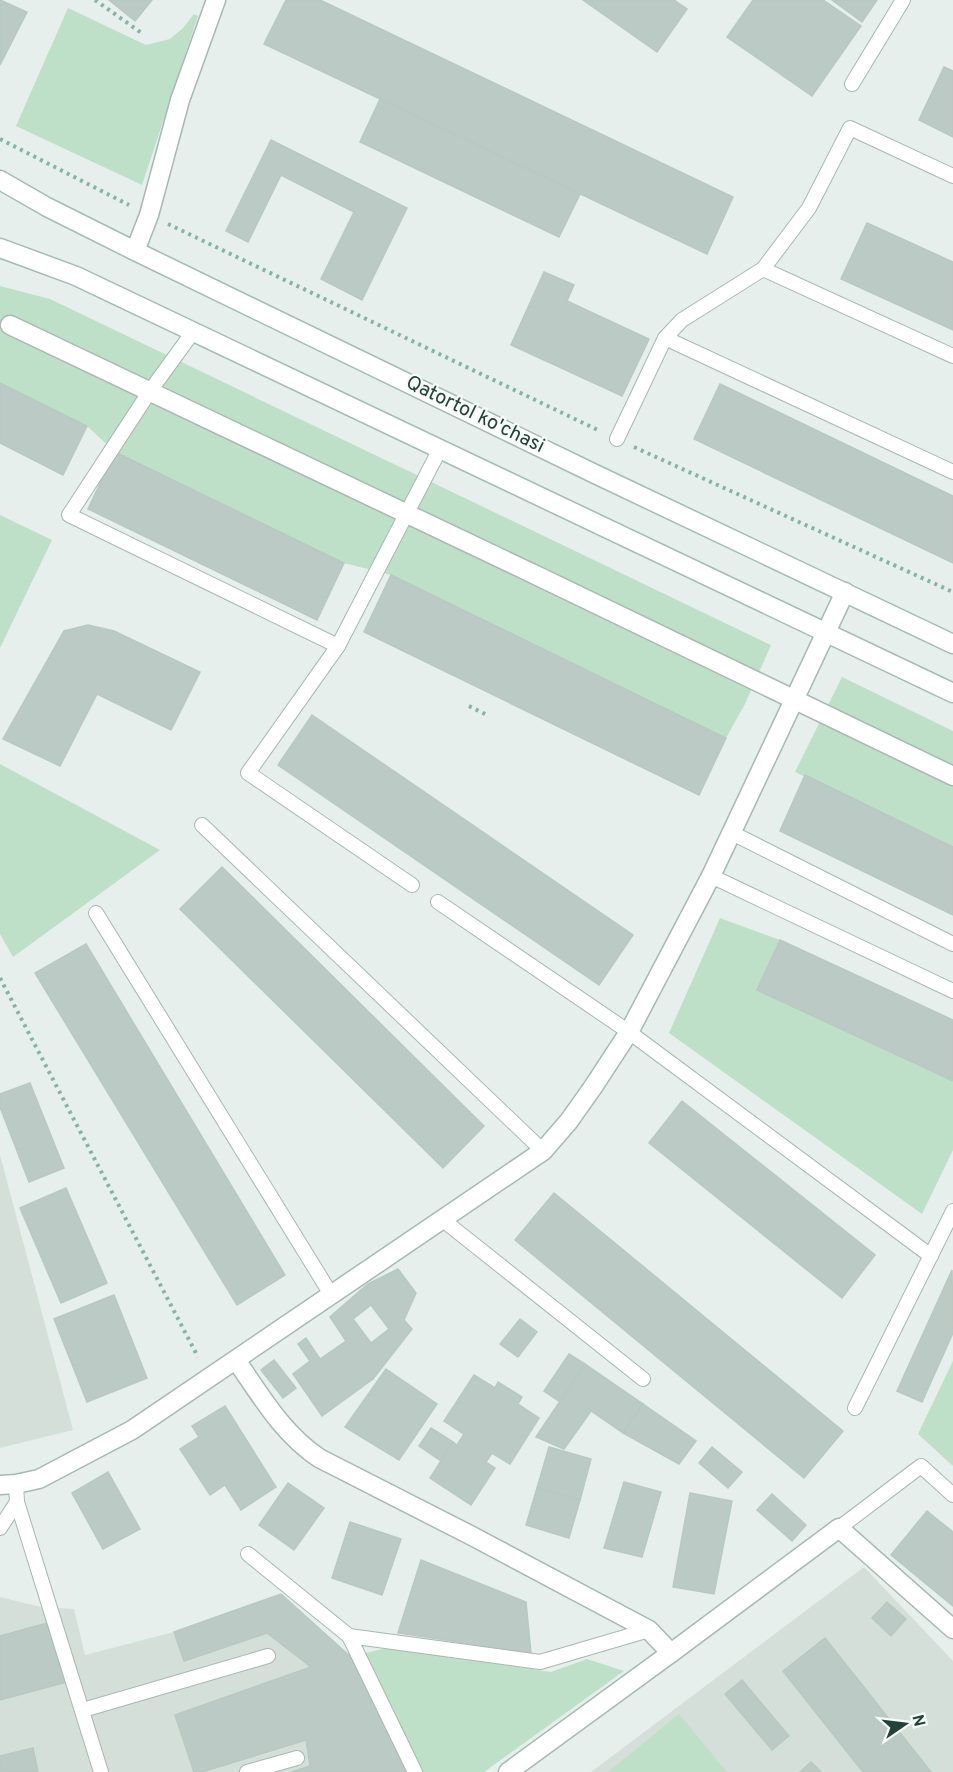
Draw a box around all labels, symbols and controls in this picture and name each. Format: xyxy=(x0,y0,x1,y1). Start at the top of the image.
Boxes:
street label: Qatortol ko'chasi xyxy=(401,370,549,460)
north arrow xyxy=(875,1694,935,1754)
text: N xyxy=(907,1713,929,1729)

